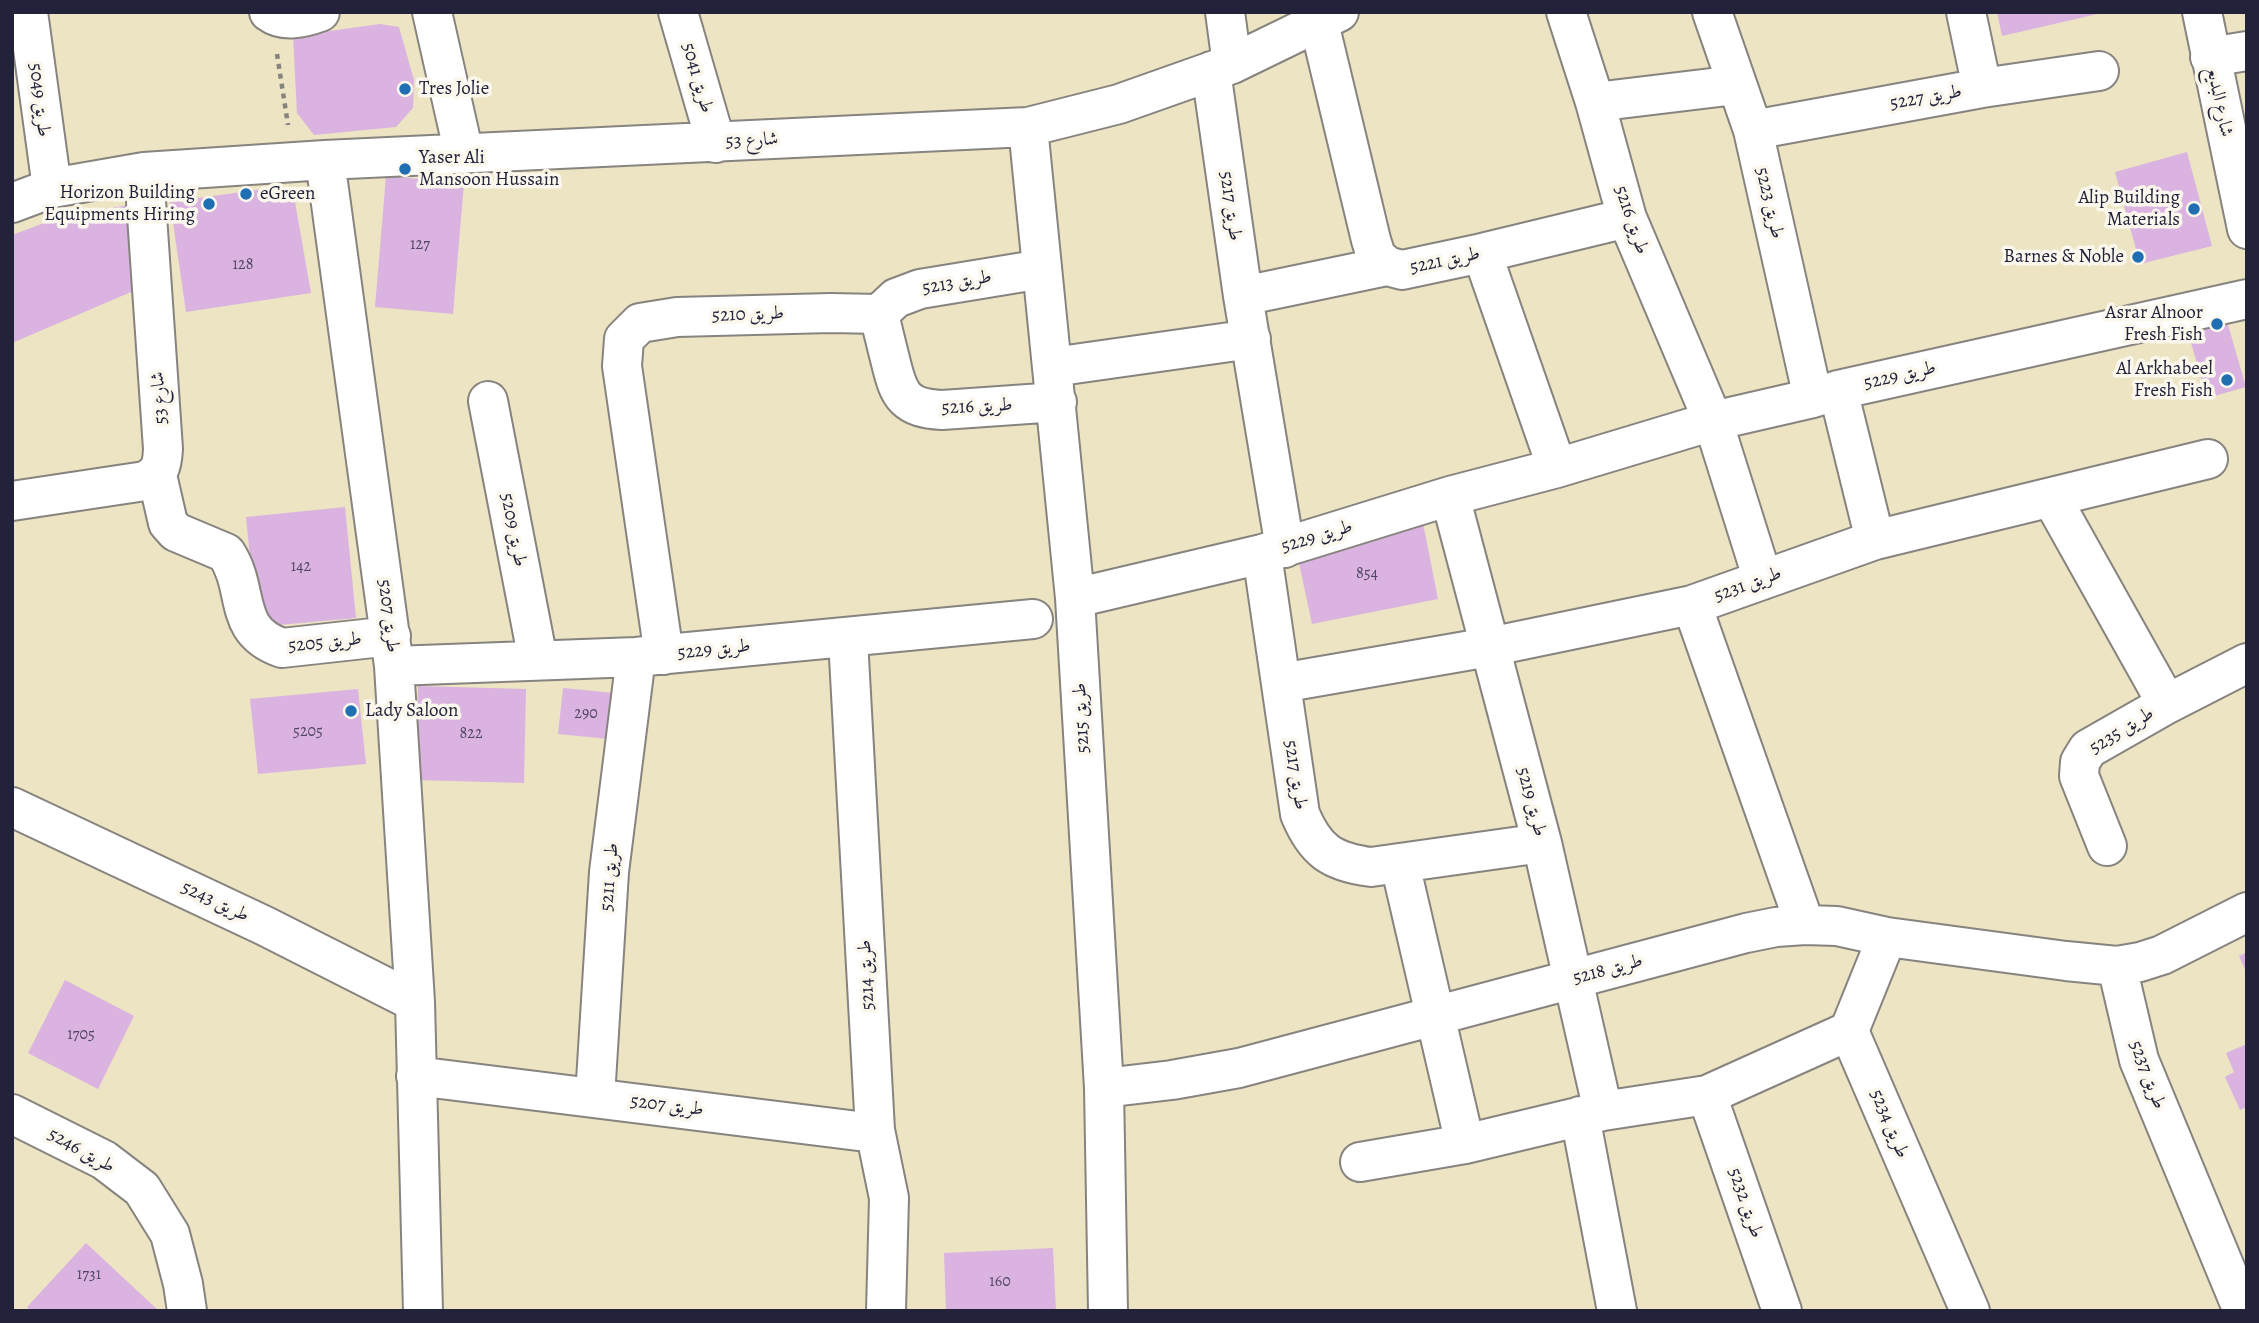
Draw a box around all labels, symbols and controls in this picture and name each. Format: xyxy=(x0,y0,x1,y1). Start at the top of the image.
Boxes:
street label: طريق 5041 xyxy=(676,40,718,116)
street label: طريق 5049 xyxy=(23,62,55,138)
street label: شارع البديع xyxy=(2200,65,2238,139)
place label: Tres Jolie xyxy=(419,78,489,100)
street label: طريق 5227 xyxy=(1888,80,1964,116)
marker: Tres Jolie xyxy=(397,81,413,97)
street label: شارع 53 xyxy=(725,128,779,154)
place label: Yaser Ali Mansoon Hussain xyxy=(419,147,559,191)
marker: Yaser Ali Mansoon Hussain xyxy=(397,161,413,177)
street label: طريق 5223 xyxy=(1750,165,1788,241)
street label: طريق 5217 xyxy=(1214,170,1246,242)
place label: Horizon Building Equipments Hiring xyxy=(44,182,195,226)
place label: eGreen xyxy=(260,183,315,205)
street label: طريق 5216 xyxy=(1609,183,1653,257)
marker: eGreen xyxy=(238,186,254,202)
place label: Alip Building Materials xyxy=(2078,187,2180,231)
marker: Horizon Building Equipments Hiring xyxy=(201,196,217,212)
marker: Alip Building Materials xyxy=(2186,201,2202,217)
house number: 127 xyxy=(410,235,430,255)
street label: طريق 5221 xyxy=(1408,242,1482,280)
place label: Barnes & Noble xyxy=(2004,246,2124,268)
marker: Barnes & Noble xyxy=(2130,249,2146,265)
house number: 128 xyxy=(233,255,253,275)
street label: طريق 5213 xyxy=(920,266,994,300)
street label: طريق 5210 xyxy=(711,302,785,328)
place label: Asrar Alnoor Fresh Fish xyxy=(2105,302,2203,346)
marker: Asrar Alnoor Fresh Fish xyxy=(2209,316,2225,332)
street label: طريق 5229 xyxy=(1862,357,1938,395)
place label: Al Arkhabeel Fresh Fish xyxy=(2116,358,2213,402)
street label: شارع 53 xyxy=(147,371,173,425)
marker: Al Arkhabeel Fresh Fish xyxy=(2219,372,2235,388)
street label: طريق 5216 xyxy=(941,394,1013,420)
street label: طريق 5209 xyxy=(495,491,531,569)
street label: طريق 5229 xyxy=(1279,515,1355,559)
house number: 142 xyxy=(291,557,311,577)
street label: طريق 5231 xyxy=(1711,562,1785,608)
house number: 854 xyxy=(1356,564,1378,584)
street label: طريق 5207 xyxy=(372,578,404,654)
street label: طريق 5205 xyxy=(287,628,363,658)
street label: طريق 5229 xyxy=(676,635,752,665)
street label: طريق 5215 xyxy=(1069,682,1095,754)
place label: Lady Saloon xyxy=(365,700,458,722)
street label: طريق 5235 xyxy=(2086,702,2158,760)
marker: Lady Saloon xyxy=(343,703,359,719)
house number: 290 xyxy=(574,704,598,724)
house number: 5205 xyxy=(293,722,323,742)
house number: 822 xyxy=(460,724,482,744)
street label: طريق 5217 xyxy=(1278,739,1312,811)
street label: طريق 5219 xyxy=(1511,765,1551,839)
street label: طريق 5211 xyxy=(596,842,624,912)
street label: طريق 5243 xyxy=(177,876,253,928)
street label: طريق 5214 xyxy=(854,939,880,1011)
street label: طريق 5218 xyxy=(1571,950,1645,990)
house number: 1705 xyxy=(67,1025,95,1045)
street label: طريق 5237 xyxy=(2124,1037,2170,1113)
street label: طريق 5234 xyxy=(1864,1086,1914,1162)
street label: طريق 5207 xyxy=(629,1090,705,1122)
street label: طريق 5246 xyxy=(44,1123,118,1179)
street label: طريق 5232 xyxy=(1722,1165,1768,1241)
house number: 1731 xyxy=(77,1265,101,1285)
house number: 160 xyxy=(989,1272,1011,1292)

